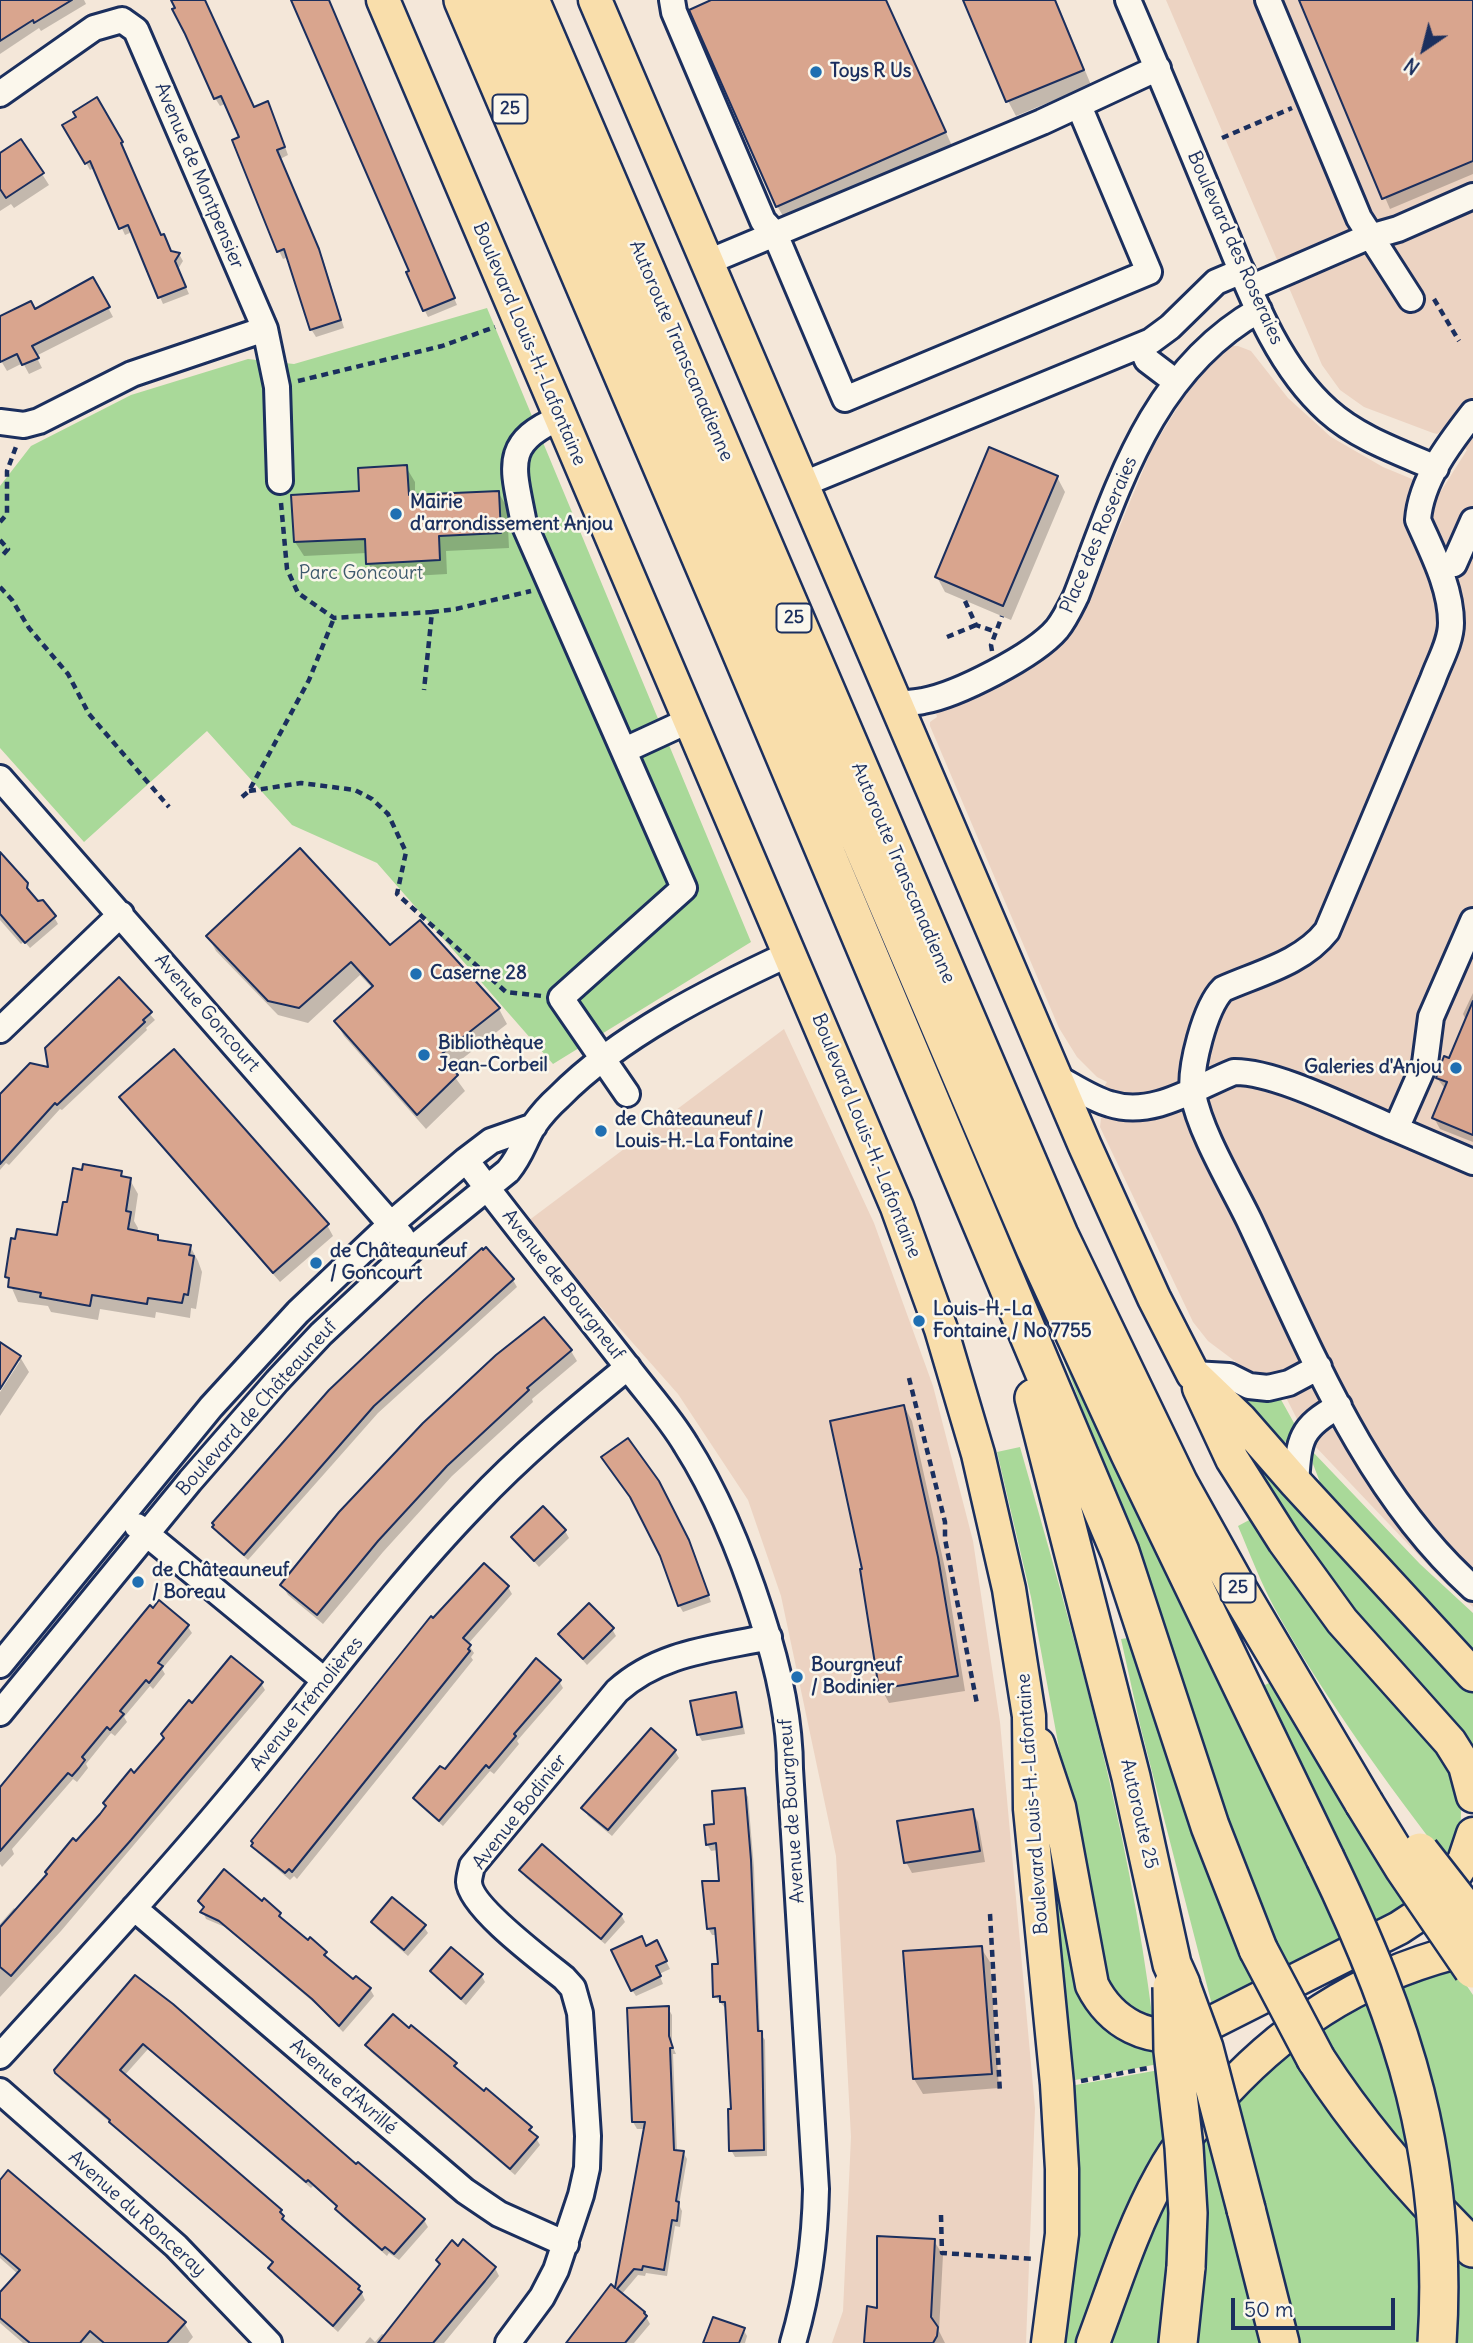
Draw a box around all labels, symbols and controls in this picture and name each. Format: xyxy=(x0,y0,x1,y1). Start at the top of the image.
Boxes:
north arrow xyxy=(1389,14,1459,84)
text: N xyxy=(1400,53,1424,80)
place label: Toys R Us xyxy=(830,61,911,83)
marker: Toys R Us xyxy=(808,64,824,80)
street label: Avenue de Montpensier xyxy=(149,79,249,273)
road number: 25 xyxy=(492,94,528,124)
street label: Boulevard des Roseraies xyxy=(1182,148,1288,348)
street label: Boulevard Louis-H.-Lafontaine xyxy=(467,219,591,469)
street label: Autoroute Transcanadienne xyxy=(624,237,738,465)
street label: Place des Roseraies xyxy=(1056,453,1142,617)
place label: Mairie d'arrondissement Anjou xyxy=(410,492,613,536)
marker: Mairie d'arrondissement Anjou xyxy=(388,506,404,522)
park label: Parc Goncourt xyxy=(299,563,423,585)
road number: 25 xyxy=(776,604,812,632)
street label: Autoroute Transcanadienne xyxy=(846,759,960,987)
street label: Avenue Goncourt xyxy=(150,949,264,1077)
place label: Caserne 28 xyxy=(430,963,527,985)
marker: Caserne 28 xyxy=(408,966,424,982)
street label: Boulevard Louis-H.-Lafontaine xyxy=(806,1010,926,1262)
place label: Bibliothèque Jean-Corbeil xyxy=(438,1033,548,1077)
marker: Bibliothèque Jean-Corbeil xyxy=(416,1047,432,1063)
place label: Galeries d'Anjou xyxy=(1304,1057,1442,1079)
marker: Galeries d'Anjou xyxy=(1448,1060,1464,1076)
place label: de Châteauneuf / Louis-H.-La Fontaine xyxy=(615,1109,793,1153)
marker: de Châteauneuf / Louis-H.-La Fontaine xyxy=(593,1123,609,1139)
street label: Avenue de Bourgneuf xyxy=(497,1205,629,1365)
place label: de Châteauneuf / Goncourt xyxy=(330,1241,467,1285)
marker: de Châteauneuf / Goncourt xyxy=(308,1255,324,1271)
place label: Louis-H.-La Fontaine / No 7755 xyxy=(933,1299,1092,1343)
marker: Louis-H.-La Fontaine / No 7755 xyxy=(911,1313,927,1329)
street label: Boulevard de Châteauneuf xyxy=(172,1315,342,1501)
place label: de Châteauneuf / Boreau xyxy=(152,1560,289,1604)
marker: de Châteauneuf / Boreau xyxy=(130,1574,146,1590)
road number: 25 xyxy=(1220,1574,1256,1602)
street label: Avenue Trémolières xyxy=(246,1632,368,1776)
place label: Bourgneuf / Bodinier xyxy=(811,1655,902,1699)
marker: Bourgneuf / Bodinier xyxy=(789,1669,805,1685)
street label: Boulevard Louis-H.-Lafontaine xyxy=(1013,1673,1053,1935)
street label: Avenue de Bourgneuf xyxy=(774,1718,810,1904)
street label: Avenue Bodinier xyxy=(468,1750,572,1874)
street label: Autoroute 25 xyxy=(1115,1757,1163,1871)
street label: Avenue d'Avrillé xyxy=(285,2034,401,2140)
street label: Avenue du Ronceray xyxy=(64,2146,210,2282)
scale bar xyxy=(1235,2284,1400,2328)
text: 50 m xyxy=(1244,2296,1293,2323)

